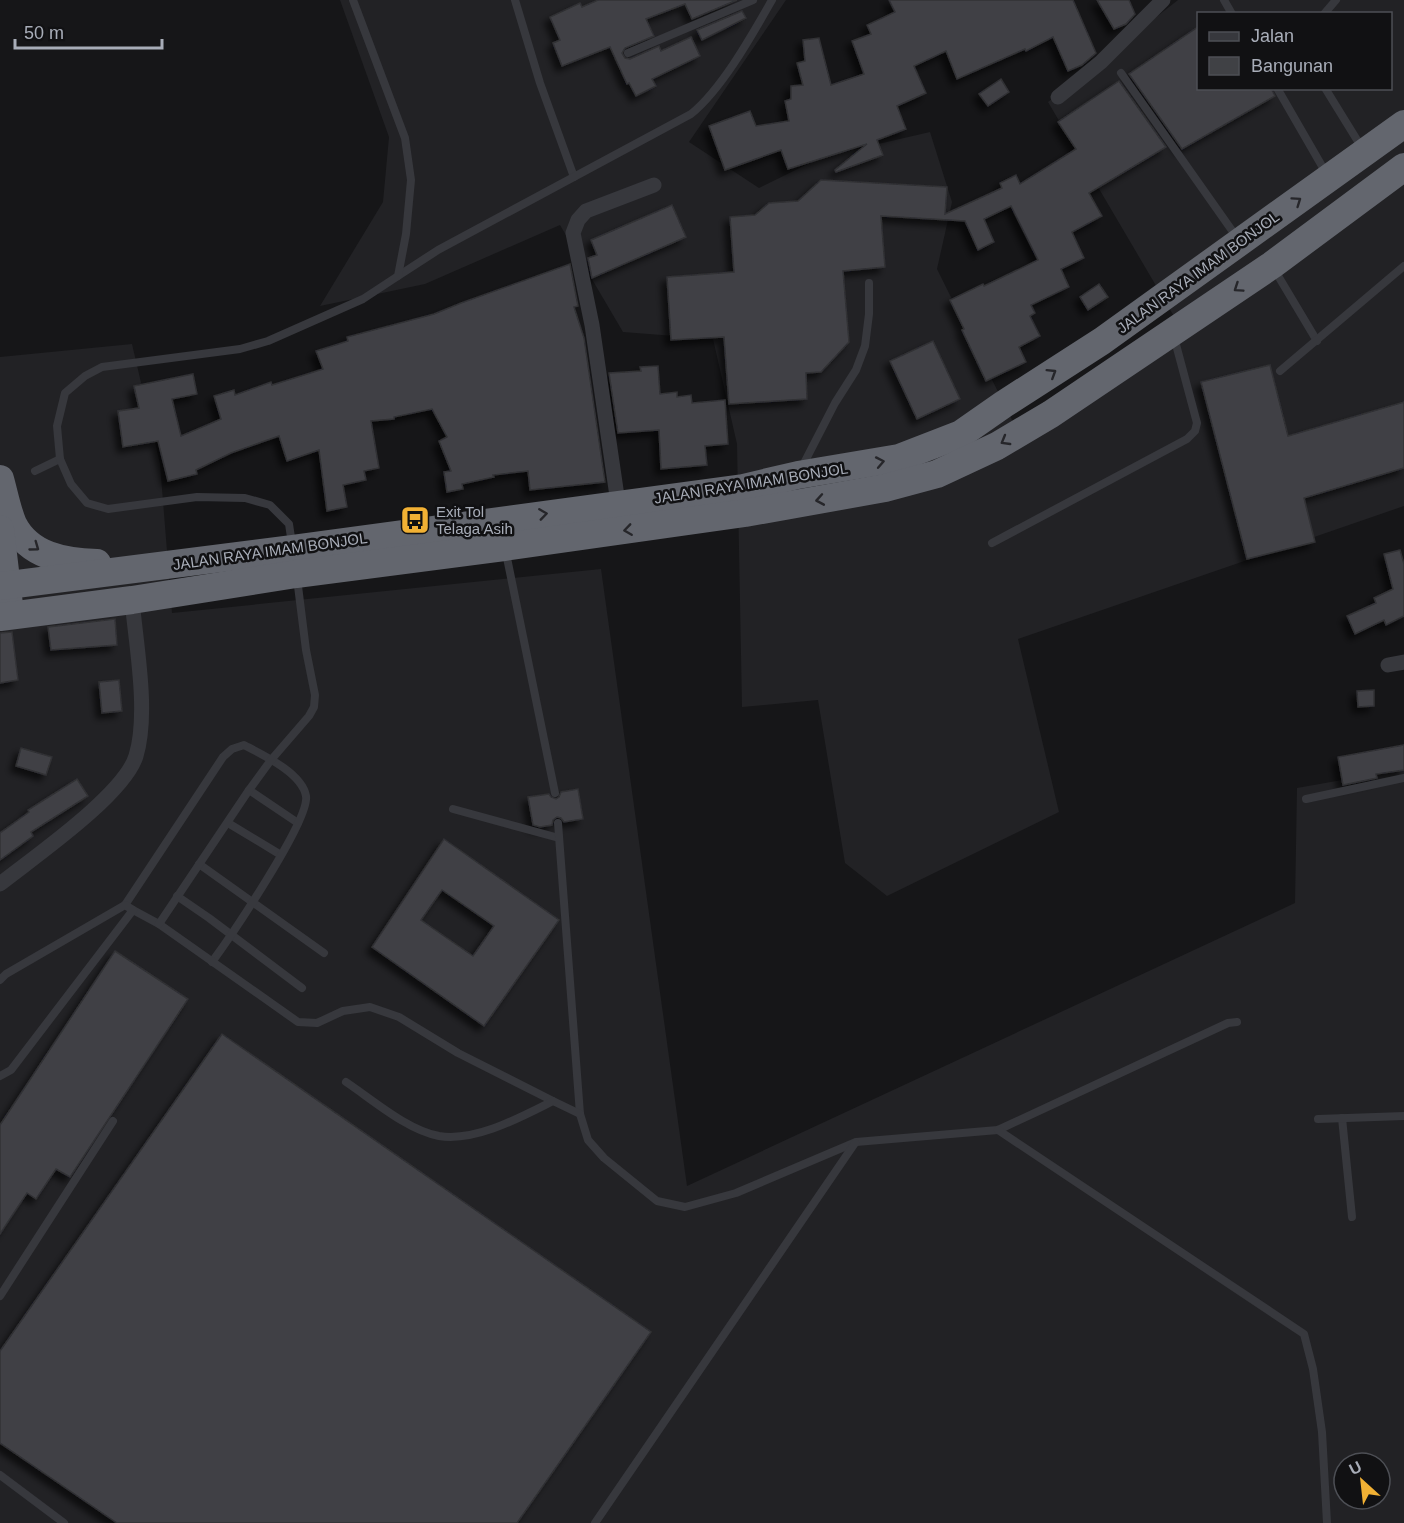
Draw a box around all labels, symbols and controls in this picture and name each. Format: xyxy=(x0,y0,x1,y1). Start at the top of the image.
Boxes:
scale bar xyxy=(15,12,162,50)
legend xyxy=(1197,12,1392,90)
text: 50 m xyxy=(24,23,64,43)
text: Jalan xyxy=(1251,26,1294,46)
text: Bangunan xyxy=(1251,56,1333,76)
one-way arrow xyxy=(1291,197,1302,208)
street label: JALAN RAYA IMAM BONJOL xyxy=(1114,207,1282,337)
one-way arrow xyxy=(1234,281,1245,292)
one-way arrow xyxy=(1045,369,1056,380)
one-way arrow xyxy=(1001,434,1011,445)
one-way arrow xyxy=(875,456,885,469)
street label: JALAN RAYA IMAM BONJOL xyxy=(653,459,849,507)
one-way arrow xyxy=(816,493,826,506)
place label: Exit Tol Telaga Asih xyxy=(436,503,513,537)
bus stop icon: Exit Tol Telaga Asih xyxy=(399,504,431,536)
one-way arrow xyxy=(538,508,547,521)
one-way arrow xyxy=(623,523,632,535)
street label: JALAN RAYA IMAM BONJOL xyxy=(172,529,368,573)
one-way arrow xyxy=(28,540,39,551)
north arrow xyxy=(1332,1451,1392,1511)
text: U xyxy=(1346,1458,1364,1478)

